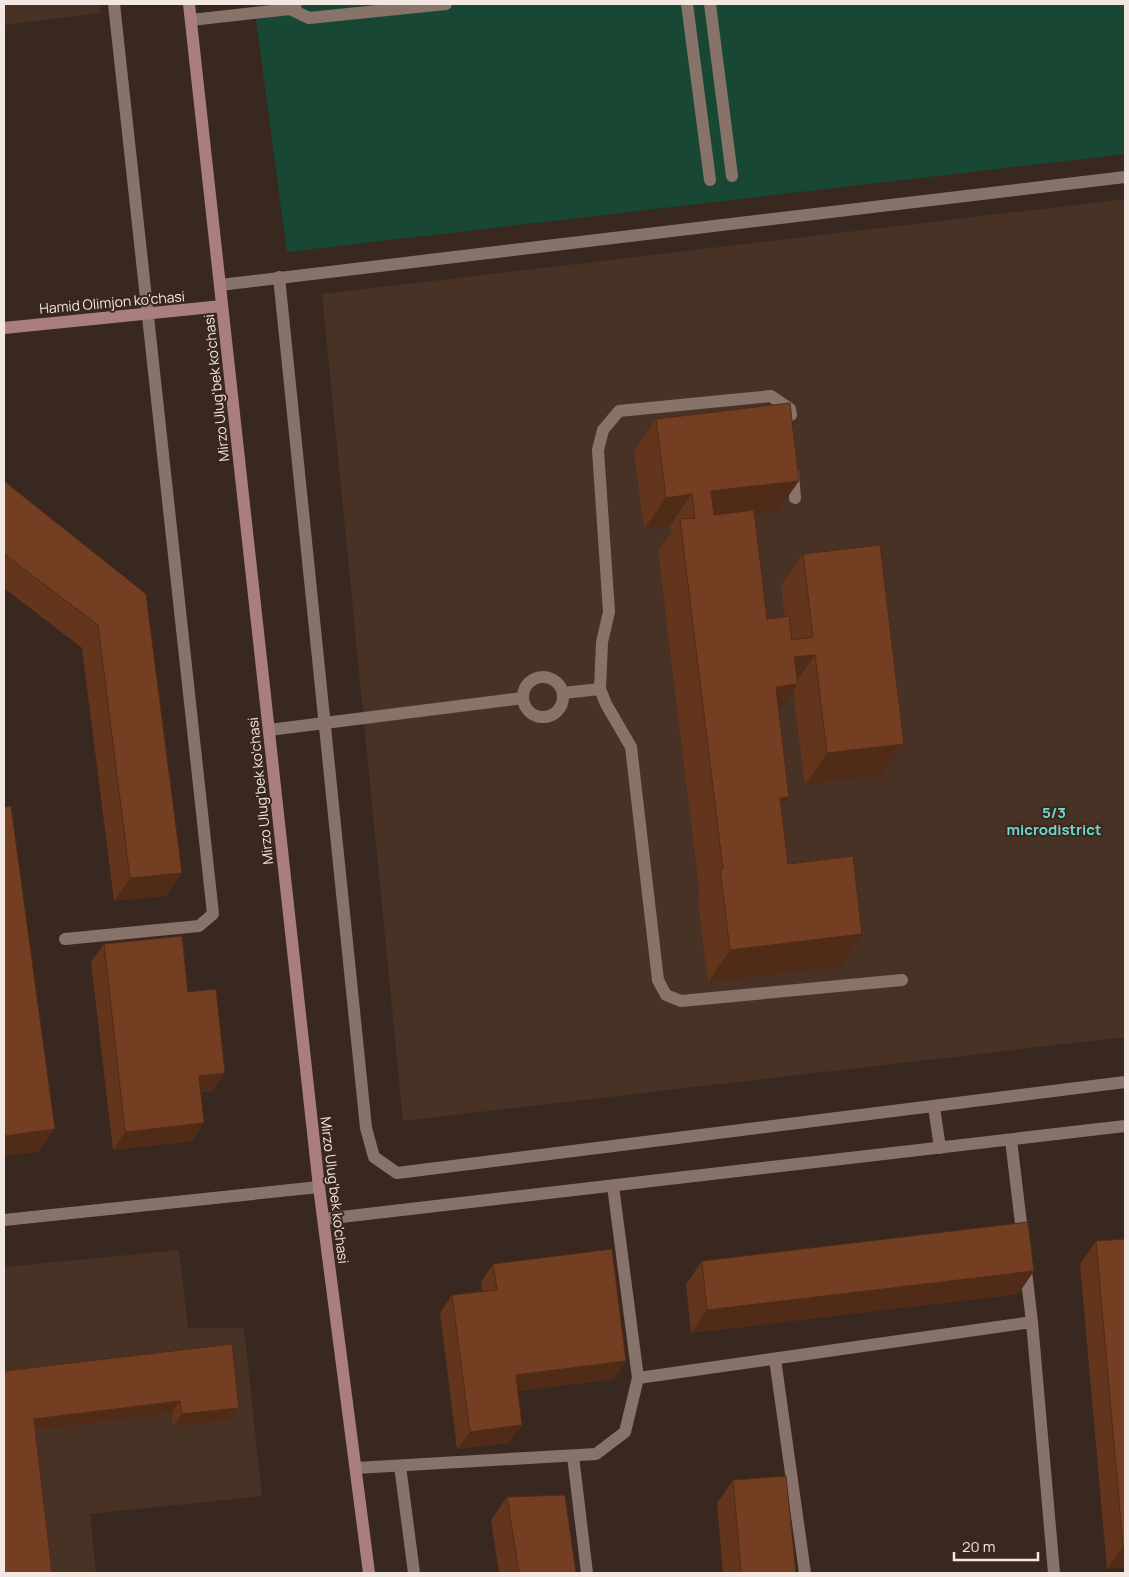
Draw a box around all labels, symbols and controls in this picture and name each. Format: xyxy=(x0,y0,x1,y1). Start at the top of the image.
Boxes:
street label: Hamid Olimjon ko'chasi xyxy=(38,286,186,318)
street label: Mirzo Ulug'bek ko'chasi xyxy=(199,313,233,463)
street label: Mirzo Ulug'bek ko'chasi xyxy=(243,716,277,866)
district label: 5/3 microdistrict xyxy=(1007,802,1101,840)
street label: Mirzo Ulug'bek ko'chasi xyxy=(317,1115,353,1265)
scale bar xyxy=(954,1530,1038,1562)
text: 20 m xyxy=(962,1536,995,1557)

